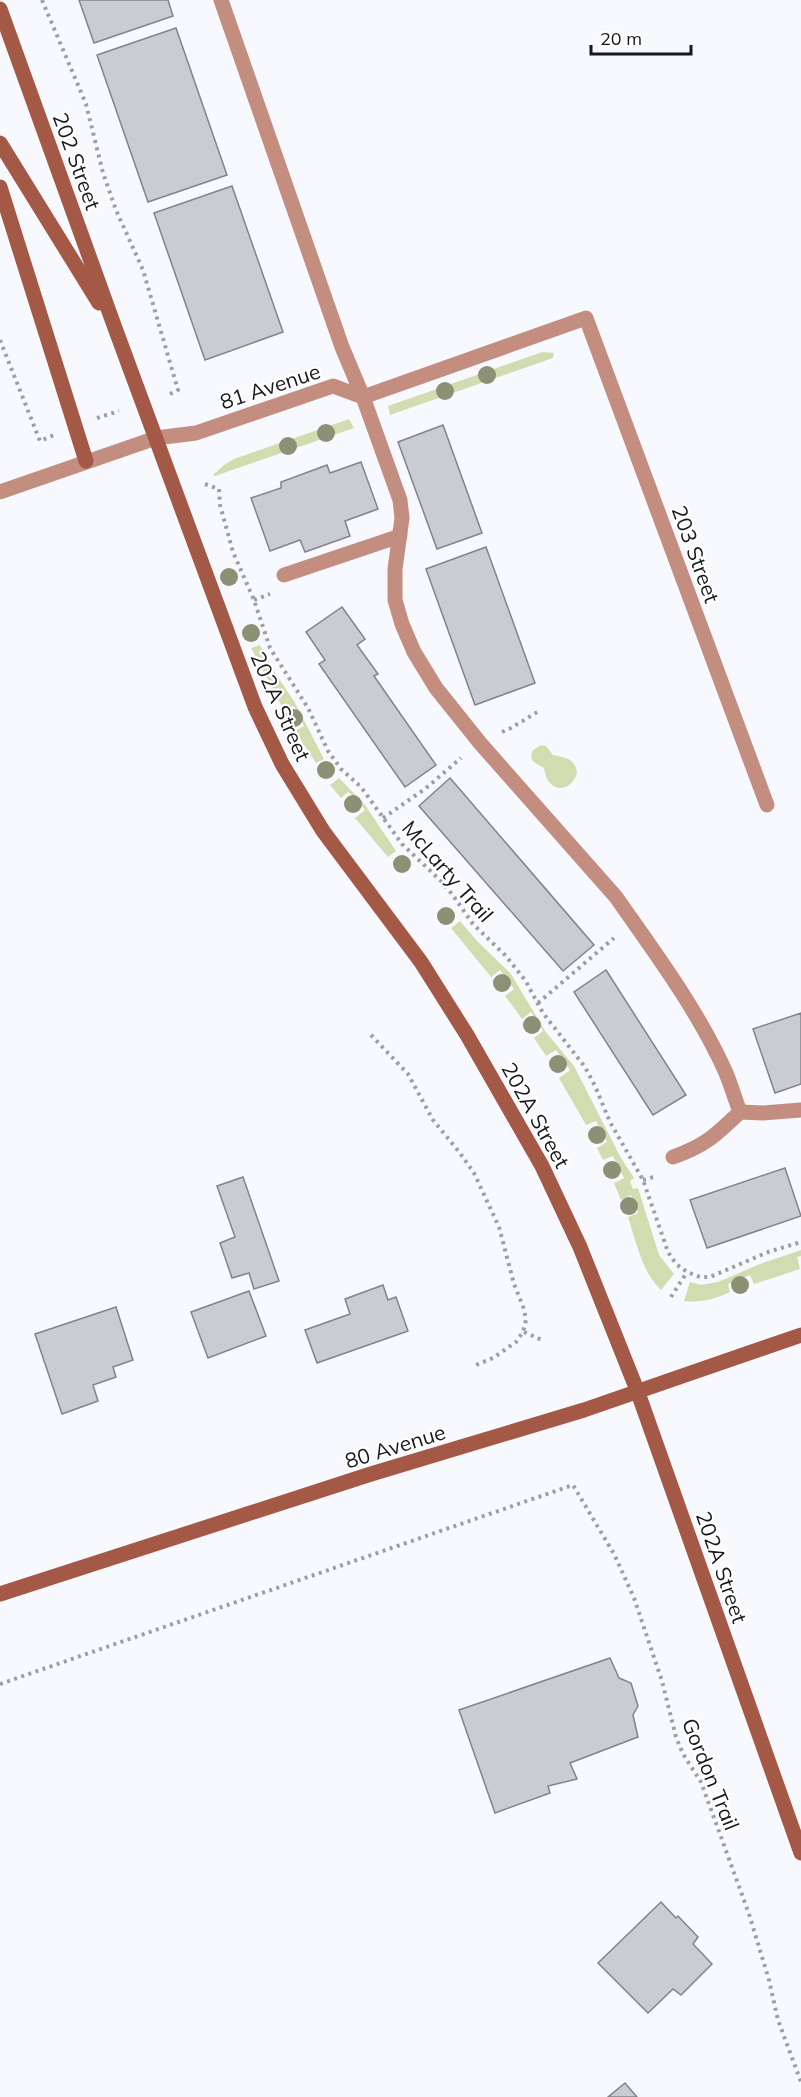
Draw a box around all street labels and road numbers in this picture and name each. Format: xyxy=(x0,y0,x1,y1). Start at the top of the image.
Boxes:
street label: 202 Street xyxy=(47,109,107,213)
street label: 81 Avenue xyxy=(217,358,323,414)
street label: 203 Street xyxy=(666,502,726,606)
street label: 202A Street xyxy=(245,647,317,765)
street label: McLarty Trail xyxy=(397,815,499,927)
street label: 202A Street xyxy=(496,1058,576,1172)
street label: 80 Avenue xyxy=(342,1418,448,1474)
street label: 202A Street xyxy=(691,1508,753,1626)
street label: Gordon Trail xyxy=(677,1714,745,1834)

